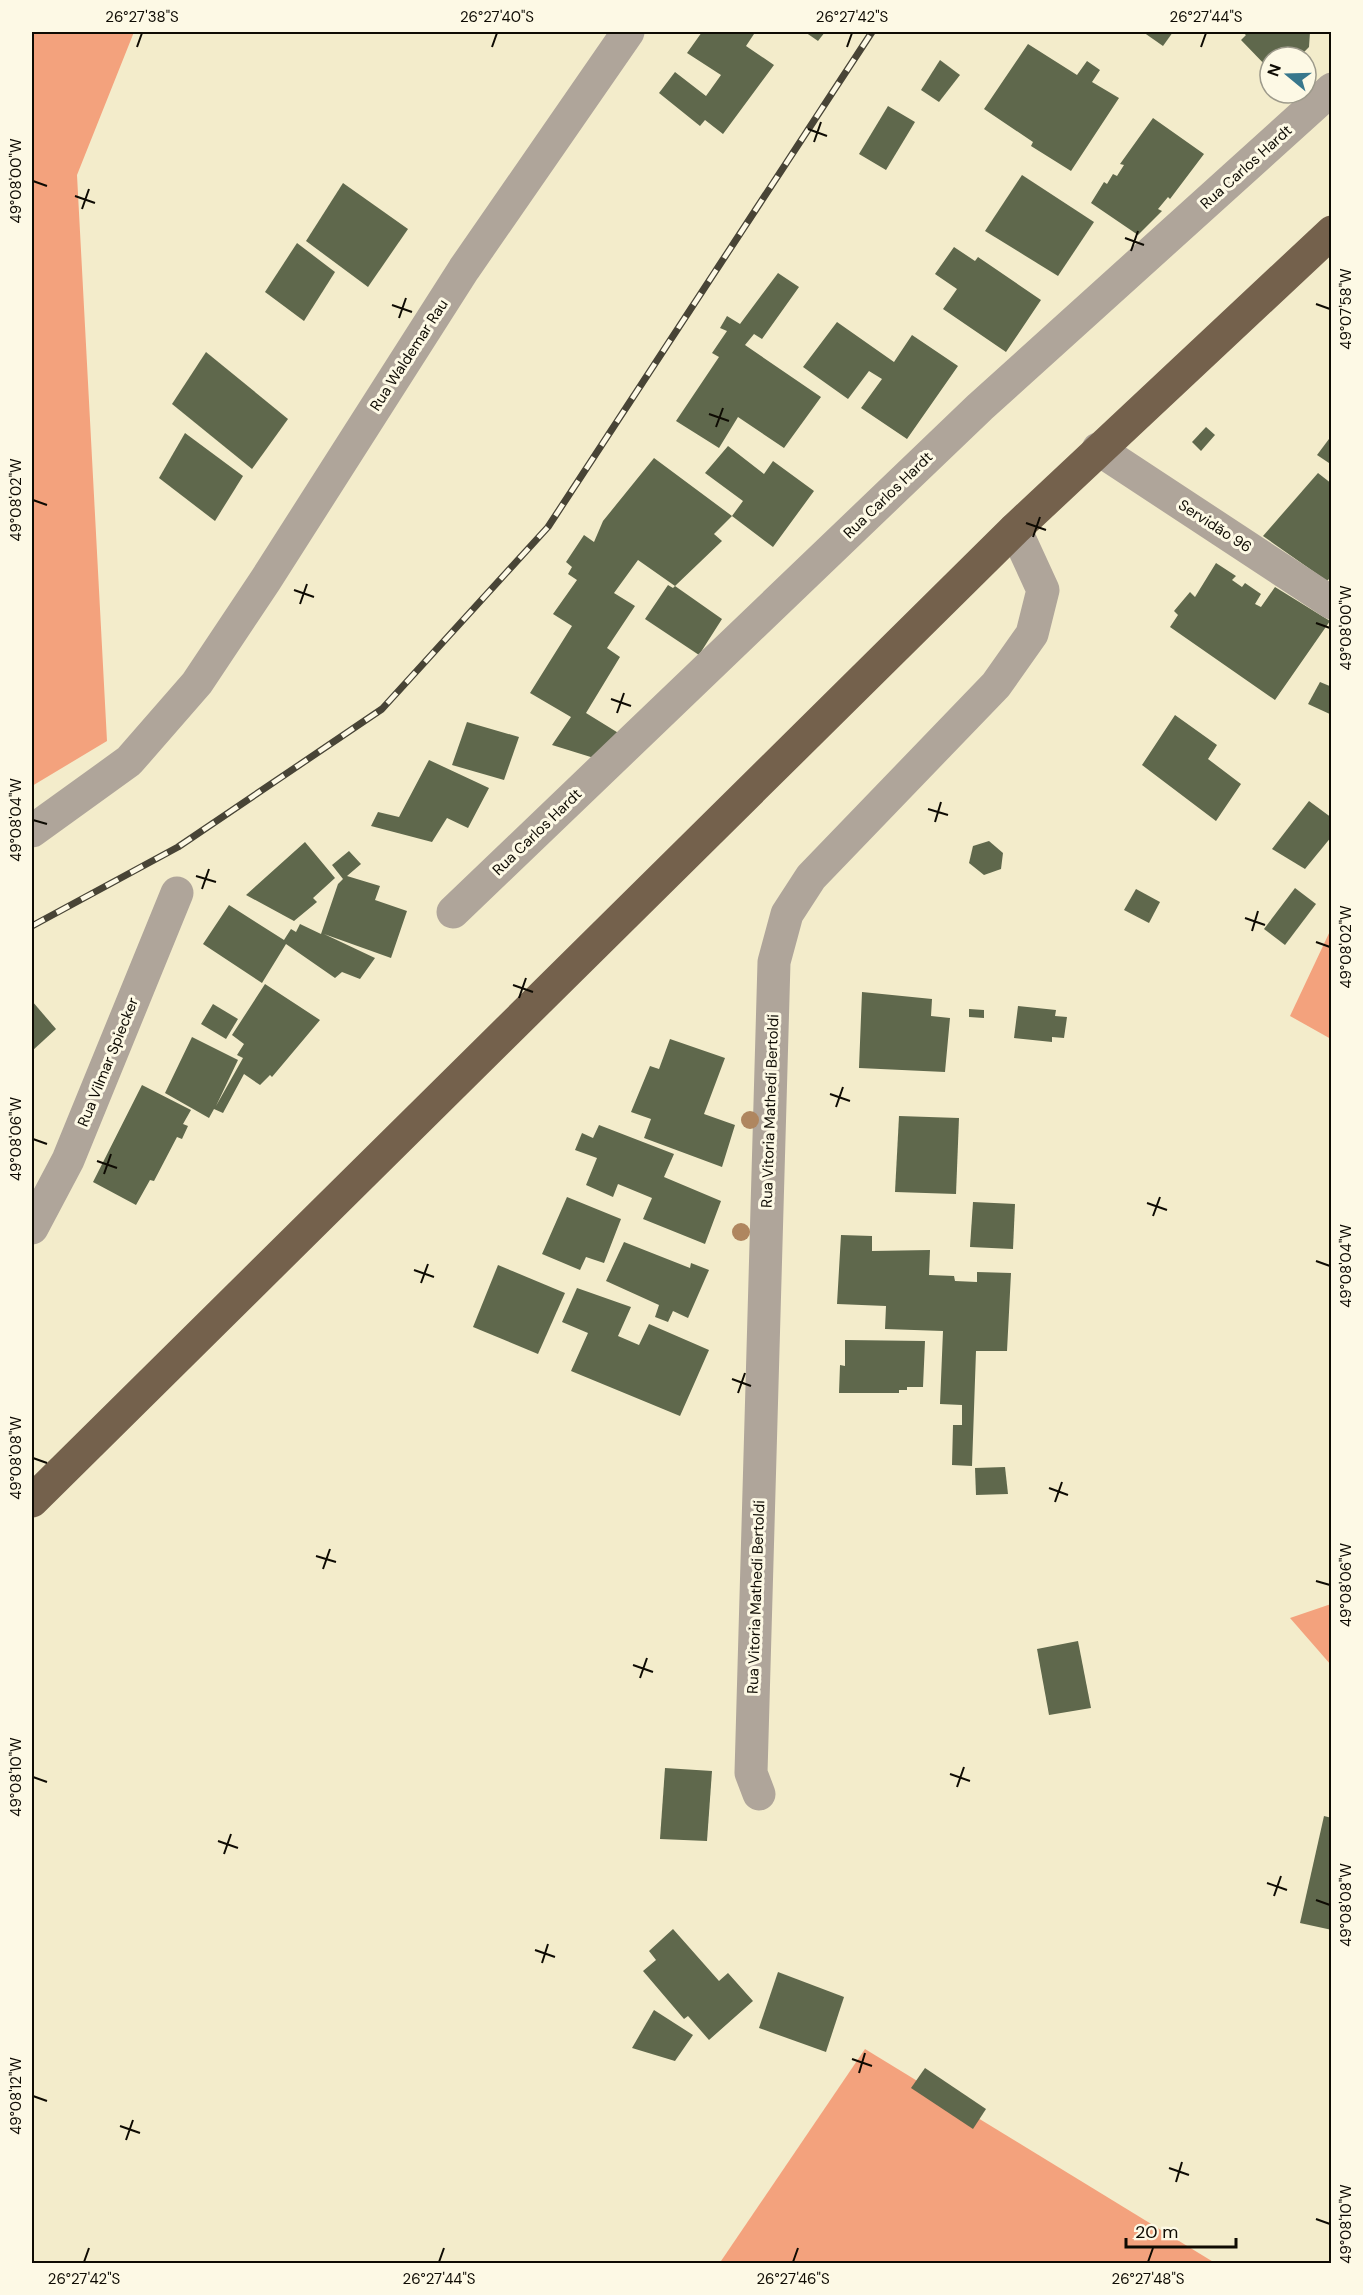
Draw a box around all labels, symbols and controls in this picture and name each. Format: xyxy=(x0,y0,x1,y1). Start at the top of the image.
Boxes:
text: 26°27'38"S xyxy=(105,7,179,27)
text: 26°27'40"S xyxy=(460,7,534,27)
text: 26°27'42"S xyxy=(816,7,889,27)
text: 26°27'44"S xyxy=(1170,7,1243,27)
north arrow xyxy=(1258,45,1318,105)
text: N xyxy=(1262,61,1286,79)
street label: Rua Carlos Hardt xyxy=(1196,120,1296,214)
text: 49°08'00"W xyxy=(6,138,26,223)
text: 49°07'58"W xyxy=(1336,268,1356,350)
street label: Rua Waldemar Rau xyxy=(365,295,453,415)
street label: Rua Carlos Hardt xyxy=(839,447,937,543)
text: 49°08'02"W xyxy=(6,458,26,542)
street label: Servidão 96 xyxy=(1175,495,1255,557)
text: 49°08'00"W xyxy=(1336,585,1356,670)
text: 49°08'04"W xyxy=(6,778,26,862)
street label: Rua Carlos Hardt xyxy=(488,784,586,880)
text: 49°08'02"W xyxy=(1336,905,1356,989)
street label: Rua Vilmar Spiecker xyxy=(73,994,143,1130)
street label: Rua Vitoria Mathedi Bertoldi xyxy=(757,1014,783,1208)
text: 49°08'06"W xyxy=(6,1097,26,1181)
text: 49°08'04"W xyxy=(1336,1224,1356,1308)
text: 49°08'08"W xyxy=(6,1416,26,1500)
street label: Rua Vitoria Mathedi Bertoldi xyxy=(743,1500,769,1694)
text: 49°08'06"W xyxy=(1336,1543,1356,1627)
text: 49°08'10"W xyxy=(6,1737,26,1817)
text: 49°08'08"W xyxy=(1336,1863,1356,1947)
text: 49°08'12"W xyxy=(6,2057,26,2135)
text: 49°08'10"W xyxy=(1336,2184,1356,2264)
scale bar xyxy=(1126,2211,1236,2249)
text: 20 m xyxy=(1135,2220,1178,2244)
text: 26°27'42"S xyxy=(48,2269,121,2289)
text: 26°27'44"S xyxy=(403,2269,476,2289)
text: 26°27'46"S xyxy=(756,2269,830,2289)
text: 26°27'48"S xyxy=(1112,2269,1185,2289)

